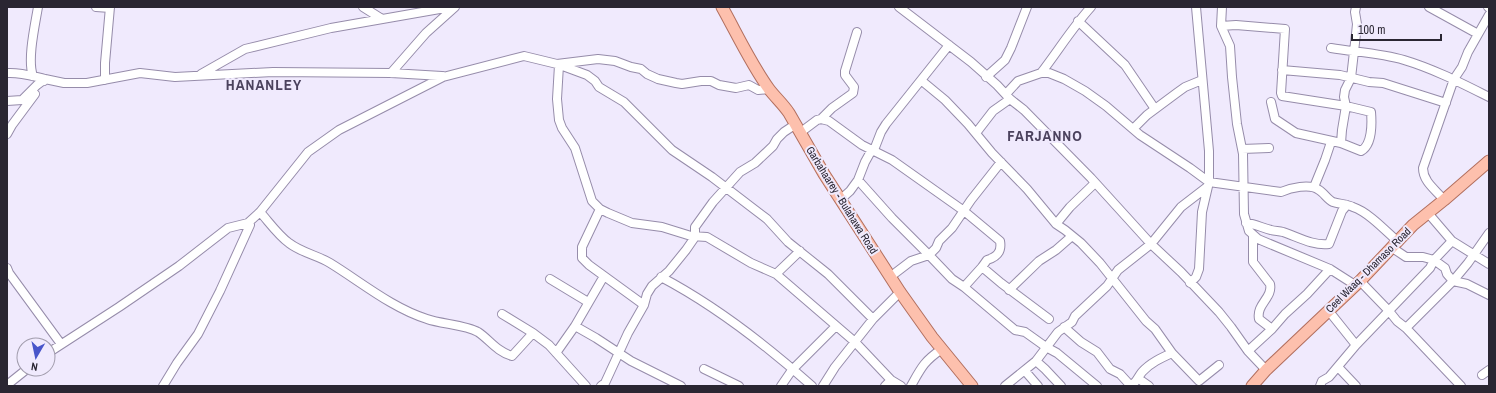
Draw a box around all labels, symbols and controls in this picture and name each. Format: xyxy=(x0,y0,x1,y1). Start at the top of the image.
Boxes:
scale bar xyxy=(1352,16,1441,42)
text: 100 m xyxy=(1358,22,1385,38)
district label: HANANLEY xyxy=(226,74,302,95)
district label: FARJANNO xyxy=(1007,125,1083,146)
street label: Garbahaarey - Bulahawa Road xyxy=(803,144,881,256)
street label: Ceel Waaq - Dhamaso Road xyxy=(1322,224,1414,316)
north arrow xyxy=(16,337,56,377)
text: N xyxy=(30,359,39,374)

